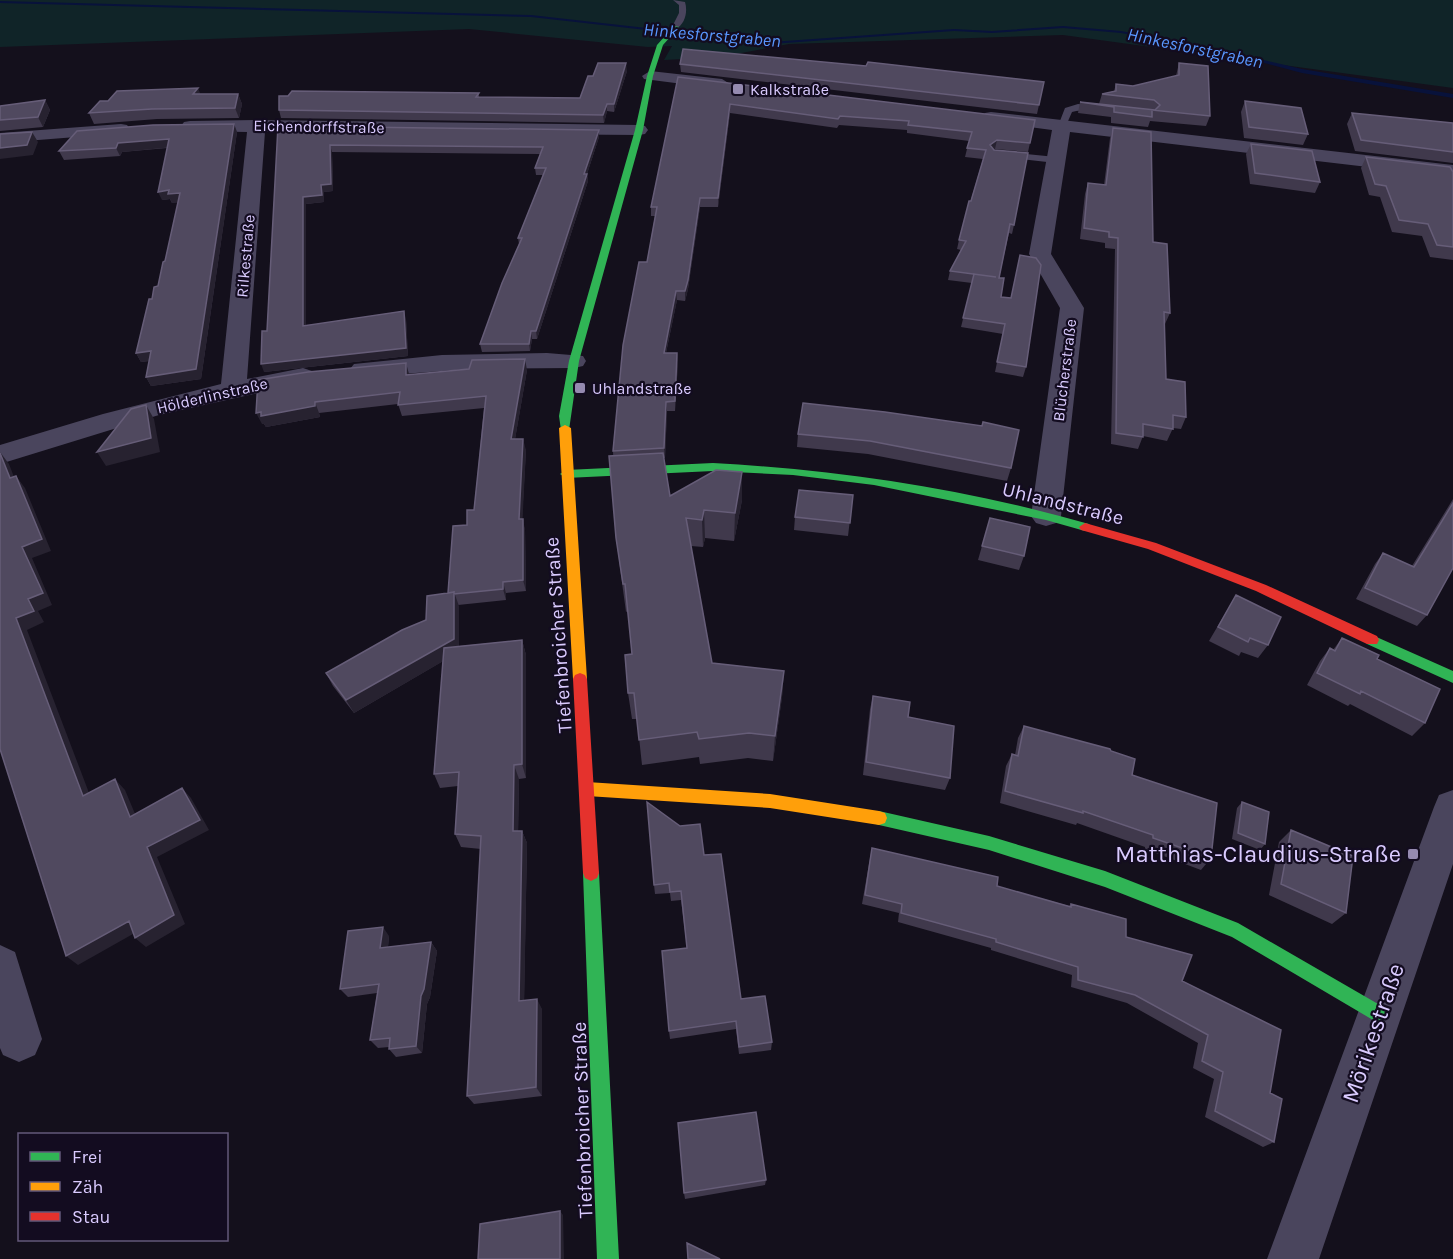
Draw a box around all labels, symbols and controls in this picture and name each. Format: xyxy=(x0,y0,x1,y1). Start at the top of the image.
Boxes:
water label: Hinkesforstgraben xyxy=(642,18,782,52)
water label: Hinkesforstgraben xyxy=(1125,23,1265,73)
place label: Kalkstraße xyxy=(750,80,829,99)
marker: Kalkstraße xyxy=(731,82,745,96)
street label: Eichendorffstraße xyxy=(253,116,385,137)
street label: Rilkestraße xyxy=(232,214,259,298)
street label: Blücherstraße xyxy=(1049,318,1080,422)
street label: Hölderlinstraße xyxy=(155,373,269,417)
place label: Uhlandstraße xyxy=(592,379,692,398)
marker: Uhlandstraße xyxy=(573,381,587,395)
street label: Uhlandstraße xyxy=(1000,477,1126,530)
street label: Tiefenbroicher Straße xyxy=(540,536,577,734)
place label: Matthias-Claudius-Straße xyxy=(1115,840,1401,868)
marker: Matthias-Claudius-Straße xyxy=(1406,847,1420,861)
street label: Mörikestraße xyxy=(1336,960,1410,1106)
street label: Tiefenbroicher Straße xyxy=(568,1021,597,1219)
legend xyxy=(18,1133,228,1241)
text: Frei xyxy=(72,1146,103,1168)
text: Zäh xyxy=(72,1176,103,1198)
text: Stau xyxy=(72,1206,110,1228)

